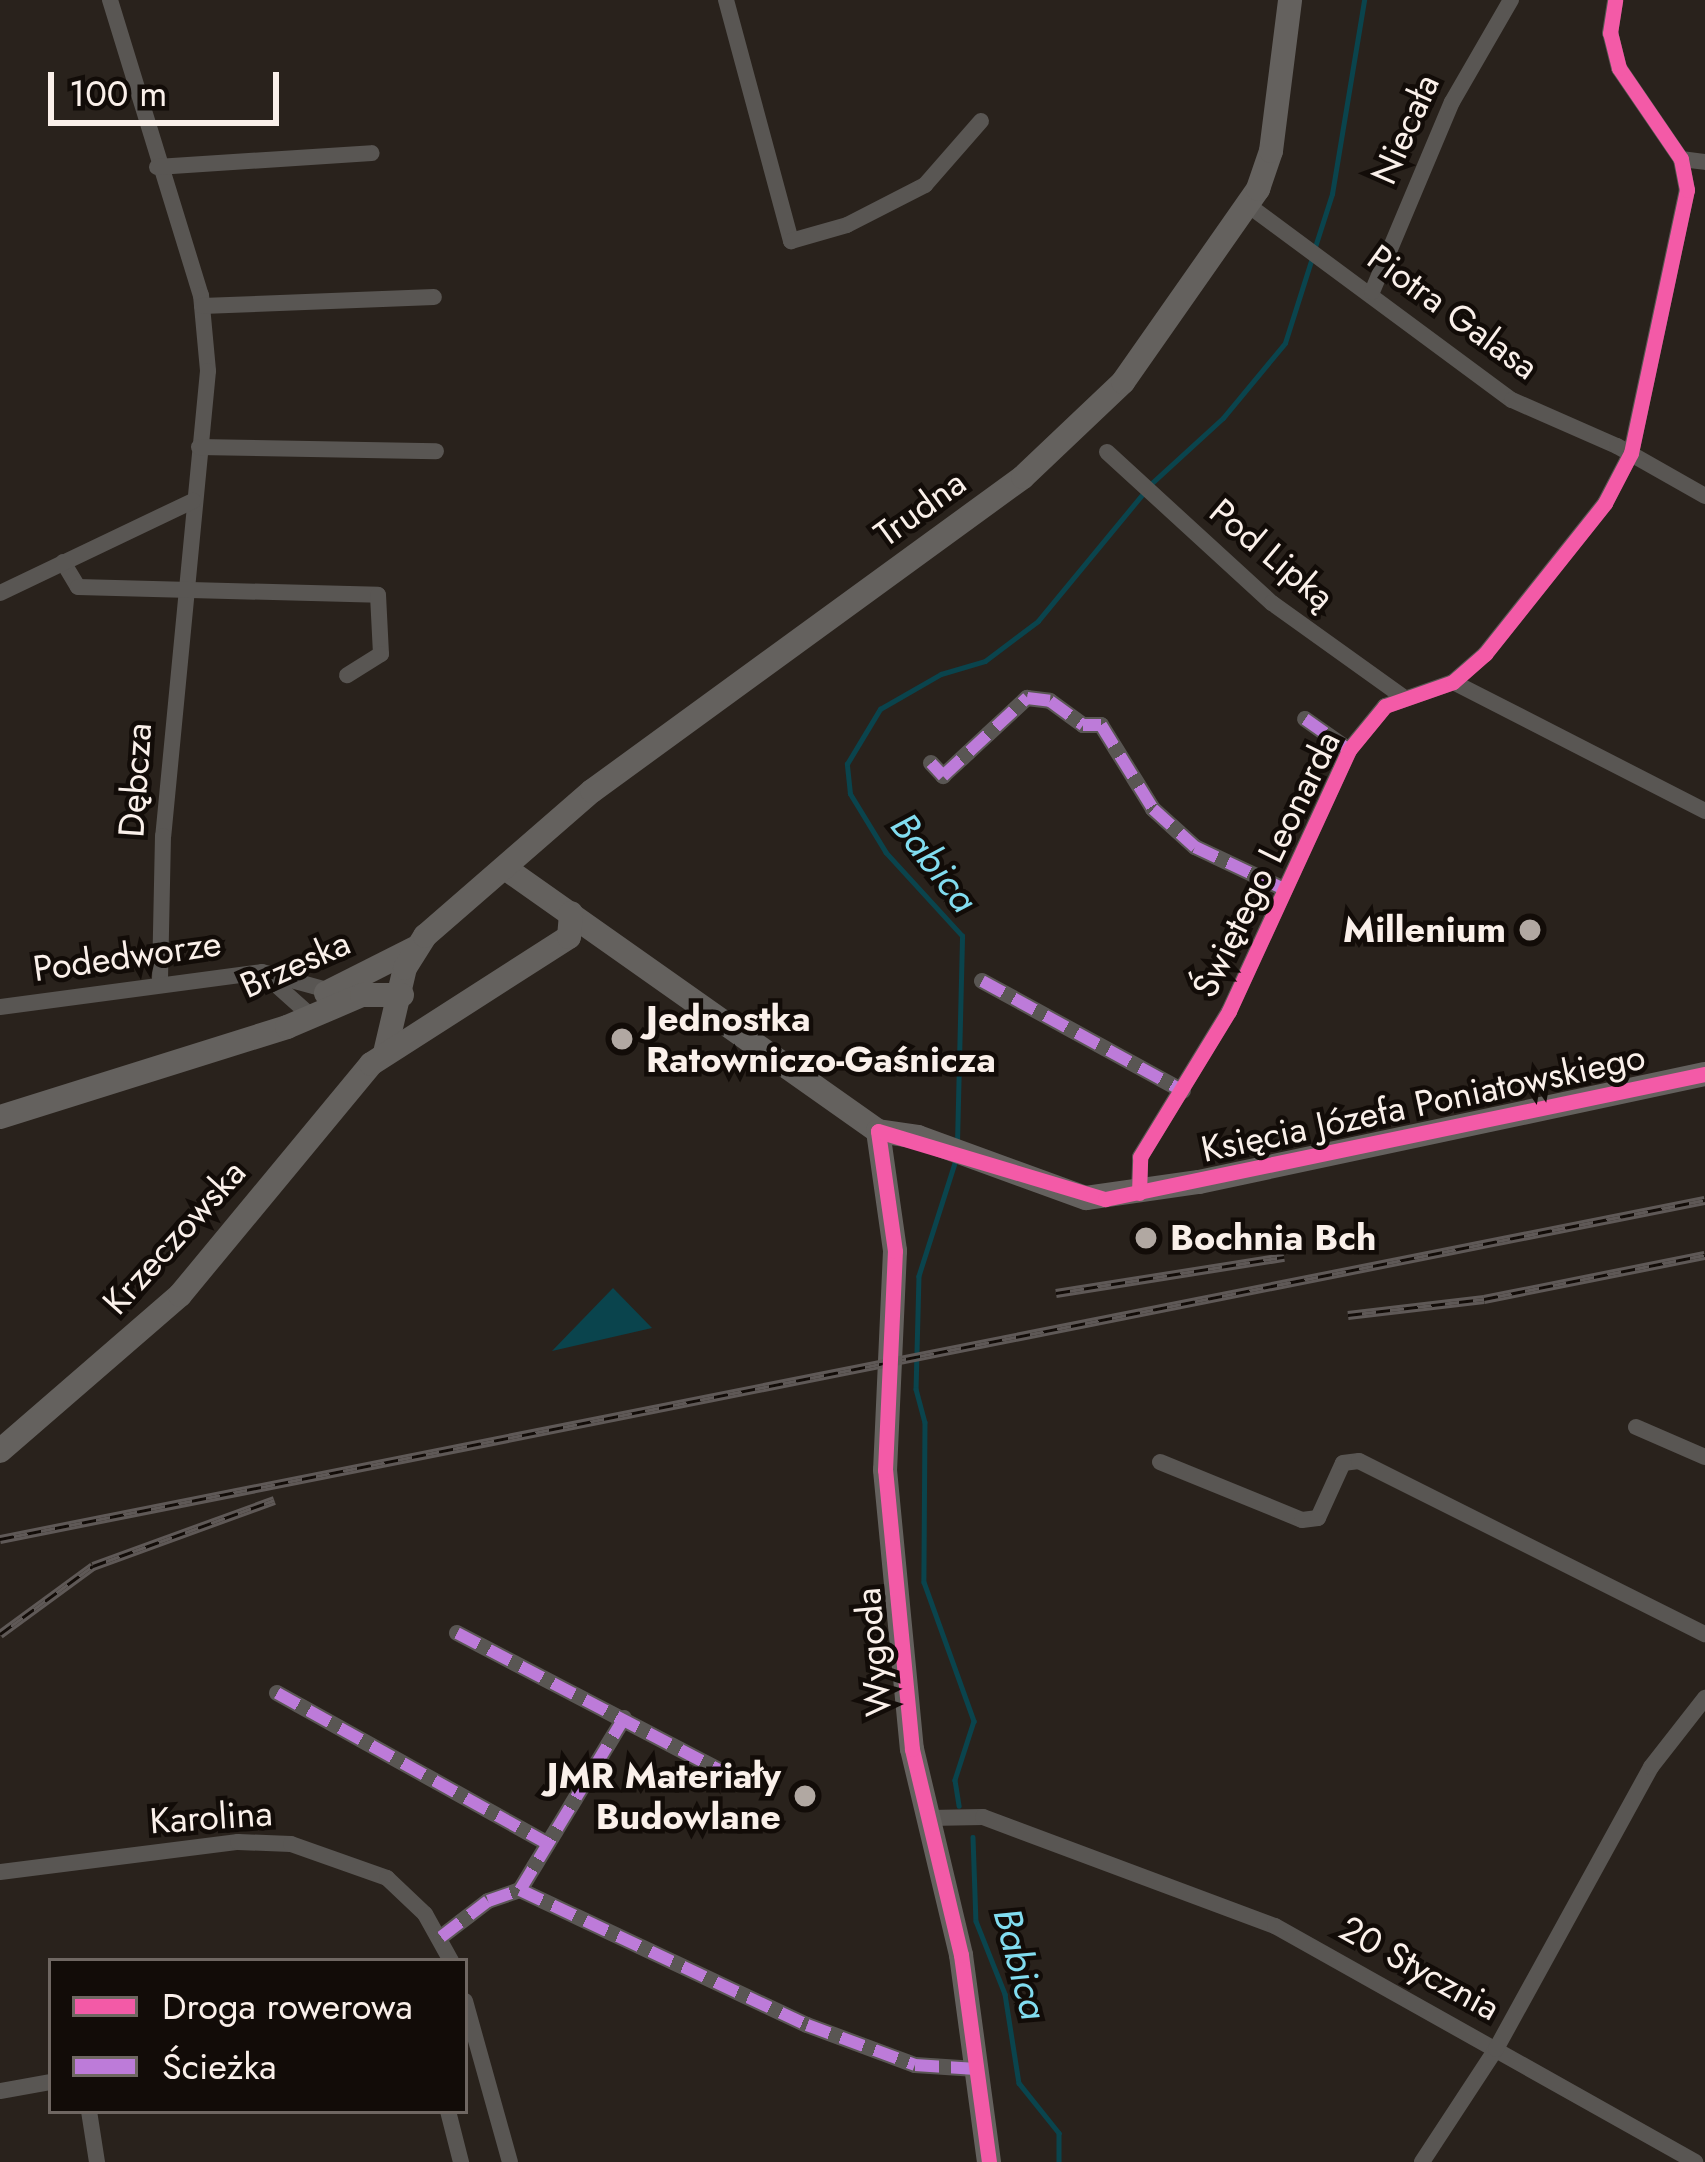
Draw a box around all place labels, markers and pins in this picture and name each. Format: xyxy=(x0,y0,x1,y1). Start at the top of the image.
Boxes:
place label: Millenium xyxy=(1343,908,1506,952)
marker: Millenium xyxy=(1517,917,1543,943)
place label: Jednostka Ratowniczo-Gaśnicza xyxy=(646,996,996,1081)
marker: Jednostka Ratowniczo-Gaśnicza xyxy=(609,1026,635,1052)
place label: Bochnia Bch xyxy=(1170,1216,1376,1260)
marker: Bochnia Bch xyxy=(1133,1225,1159,1251)
place label: JMR Materiały Budowlane xyxy=(547,1753,781,1838)
marker: JMR Materiały Budowlane xyxy=(792,1783,818,1809)

